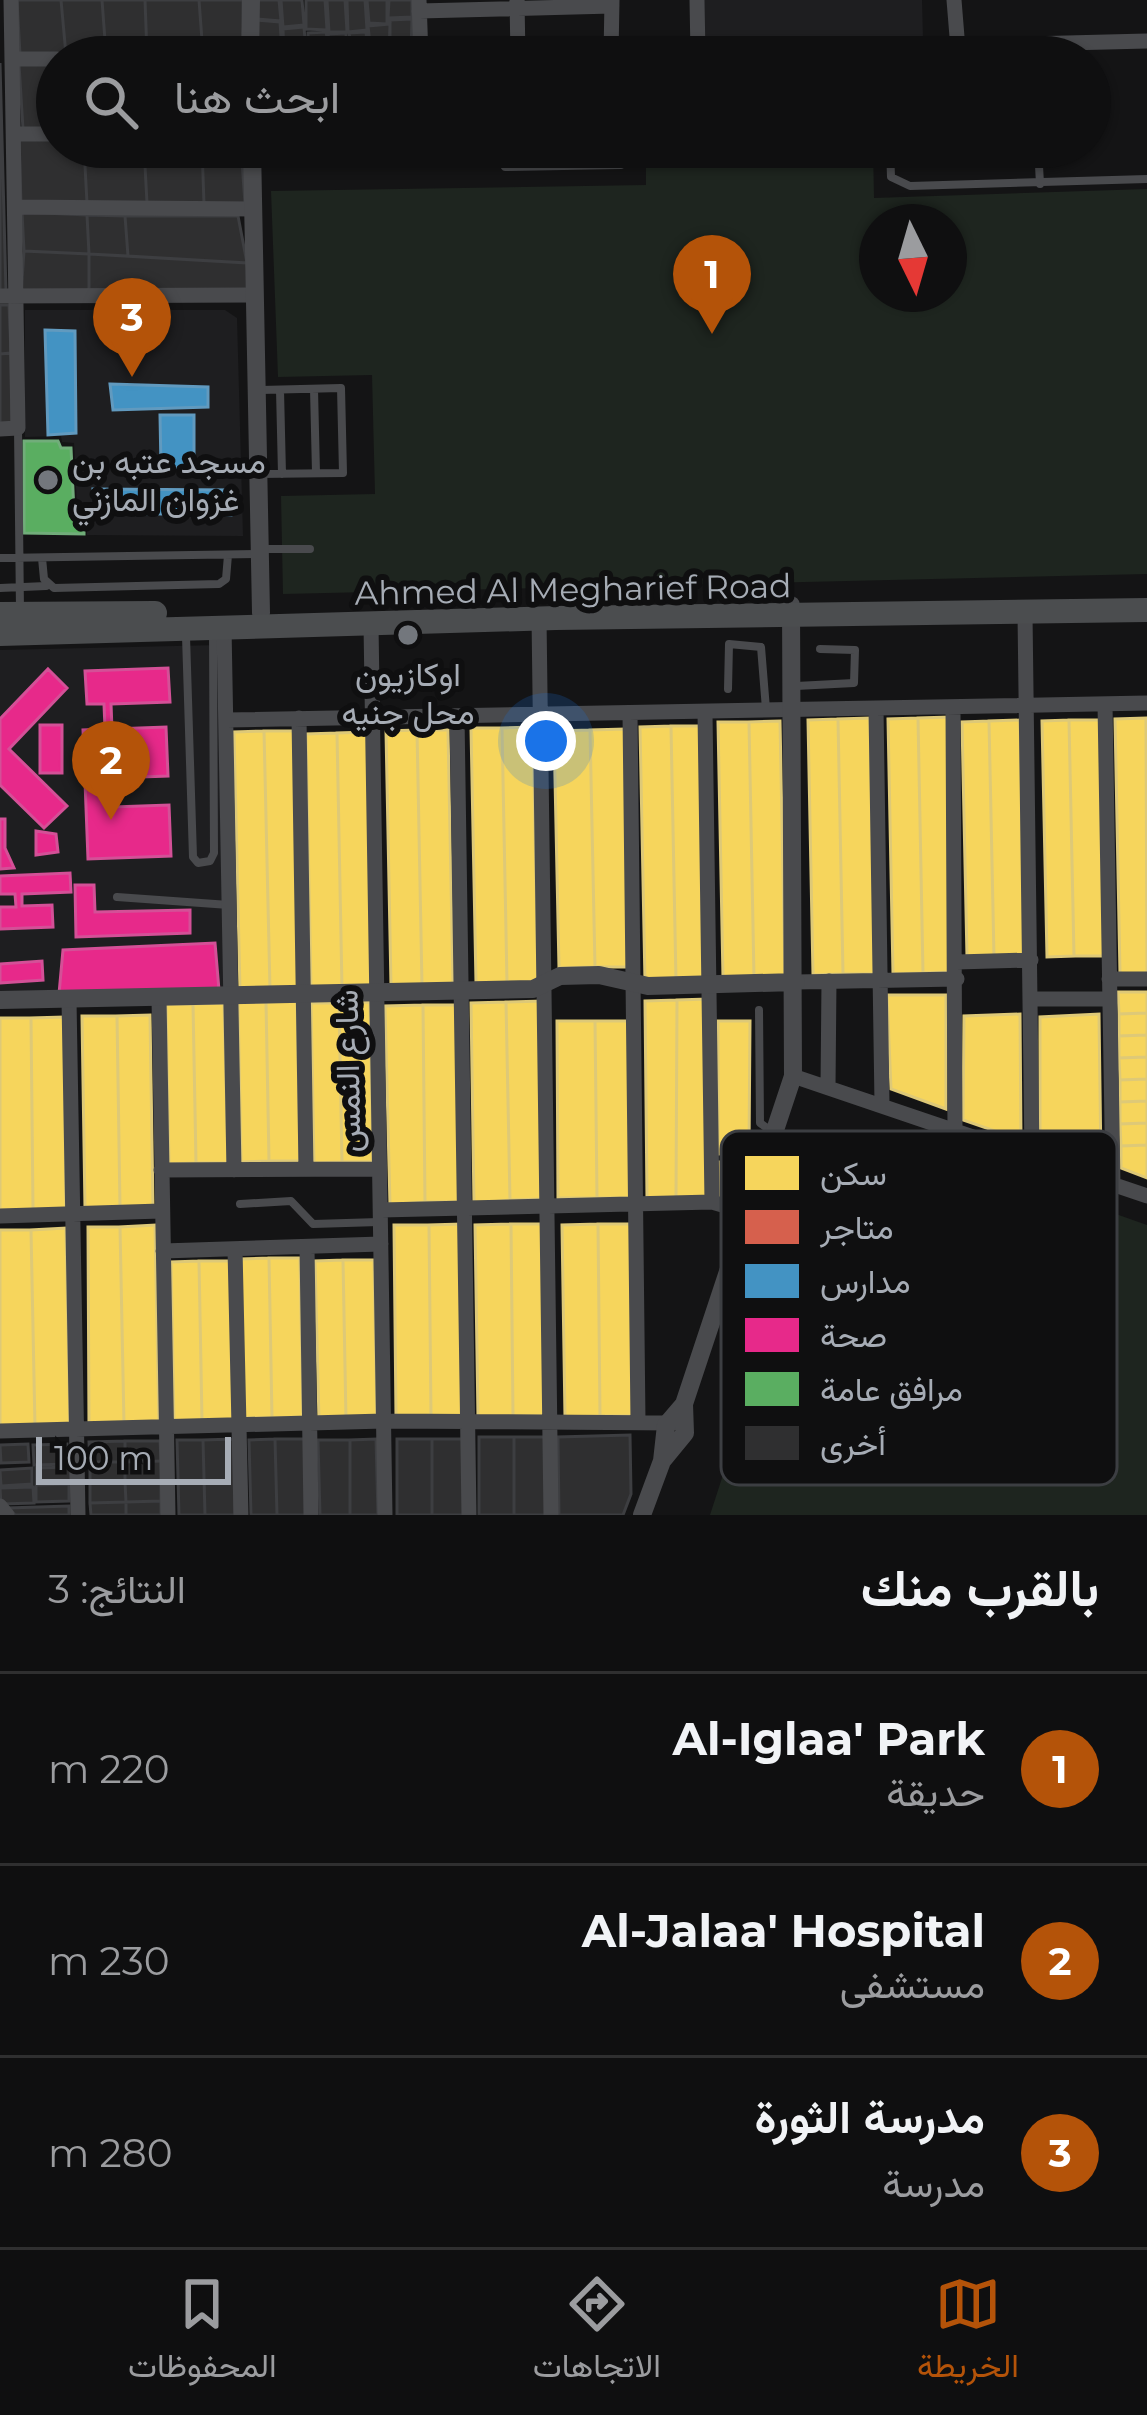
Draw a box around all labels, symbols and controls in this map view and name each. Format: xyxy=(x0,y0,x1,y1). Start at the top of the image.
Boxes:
search box xyxy=(36,36,1111,168)
icon: search xyxy=(78,69,144,135)
text: ابحث هنا xyxy=(174,69,340,124)
north arrow xyxy=(859,204,967,312)
pin: 1 xyxy=(673,235,751,334)
pin: 3 xyxy=(93,278,171,377)
place label: مسجد عتبه بن غزوان المازني xyxy=(72,441,266,526)
marker: مسجد عتبه بن غزوان المازني xyxy=(35,467,61,493)
street label: Ahmed Al Megharief Road xyxy=(354,565,792,613)
marker: اوكازيون محل جنيه xyxy=(395,622,421,648)
place label: اوكازيون محل جنيه xyxy=(341,654,475,732)
your location xyxy=(516,711,576,771)
pin: 2 xyxy=(72,721,150,820)
street label: شارع النمس xyxy=(326,989,371,1153)
legend xyxy=(721,1131,1117,1485)
text: سكن xyxy=(820,1153,887,1193)
text: متاجر xyxy=(819,1207,894,1248)
text: مدارس xyxy=(820,1261,911,1302)
text: صحة xyxy=(820,1315,887,1355)
text: مرافق عامة xyxy=(820,1369,963,1410)
text: أخرى xyxy=(820,1423,886,1464)
scale bar xyxy=(36,1431,231,1484)
text: 100 m xyxy=(54,1438,153,1478)
text: بالقرب منك xyxy=(861,1557,1099,1619)
text: النتائج: 3 xyxy=(48,1565,186,1613)
text: Al-Iglaa' Park xyxy=(672,1711,985,1766)
text: 220 m xyxy=(48,1745,170,1793)
text: 1 xyxy=(1052,1745,1068,1793)
text: حديقة xyxy=(886,1768,985,1816)
text: Al-Jalaa' Hospital xyxy=(582,1903,985,1958)
text: 230 m xyxy=(48,1937,170,1985)
text: 2 xyxy=(1049,1937,1072,1985)
text: مستشفى xyxy=(840,1960,985,2008)
text: مدرسة الثورة xyxy=(754,2089,985,2144)
text: 280 m xyxy=(48,2129,172,2177)
text: 3 xyxy=(1048,2129,1072,2177)
text: مدرسة xyxy=(882,2159,985,2207)
tab: المحفوظات xyxy=(128,2271,277,2395)
tab: الاتجاهات xyxy=(533,2271,661,2395)
tab: الخريطة xyxy=(917,2271,1019,2395)

